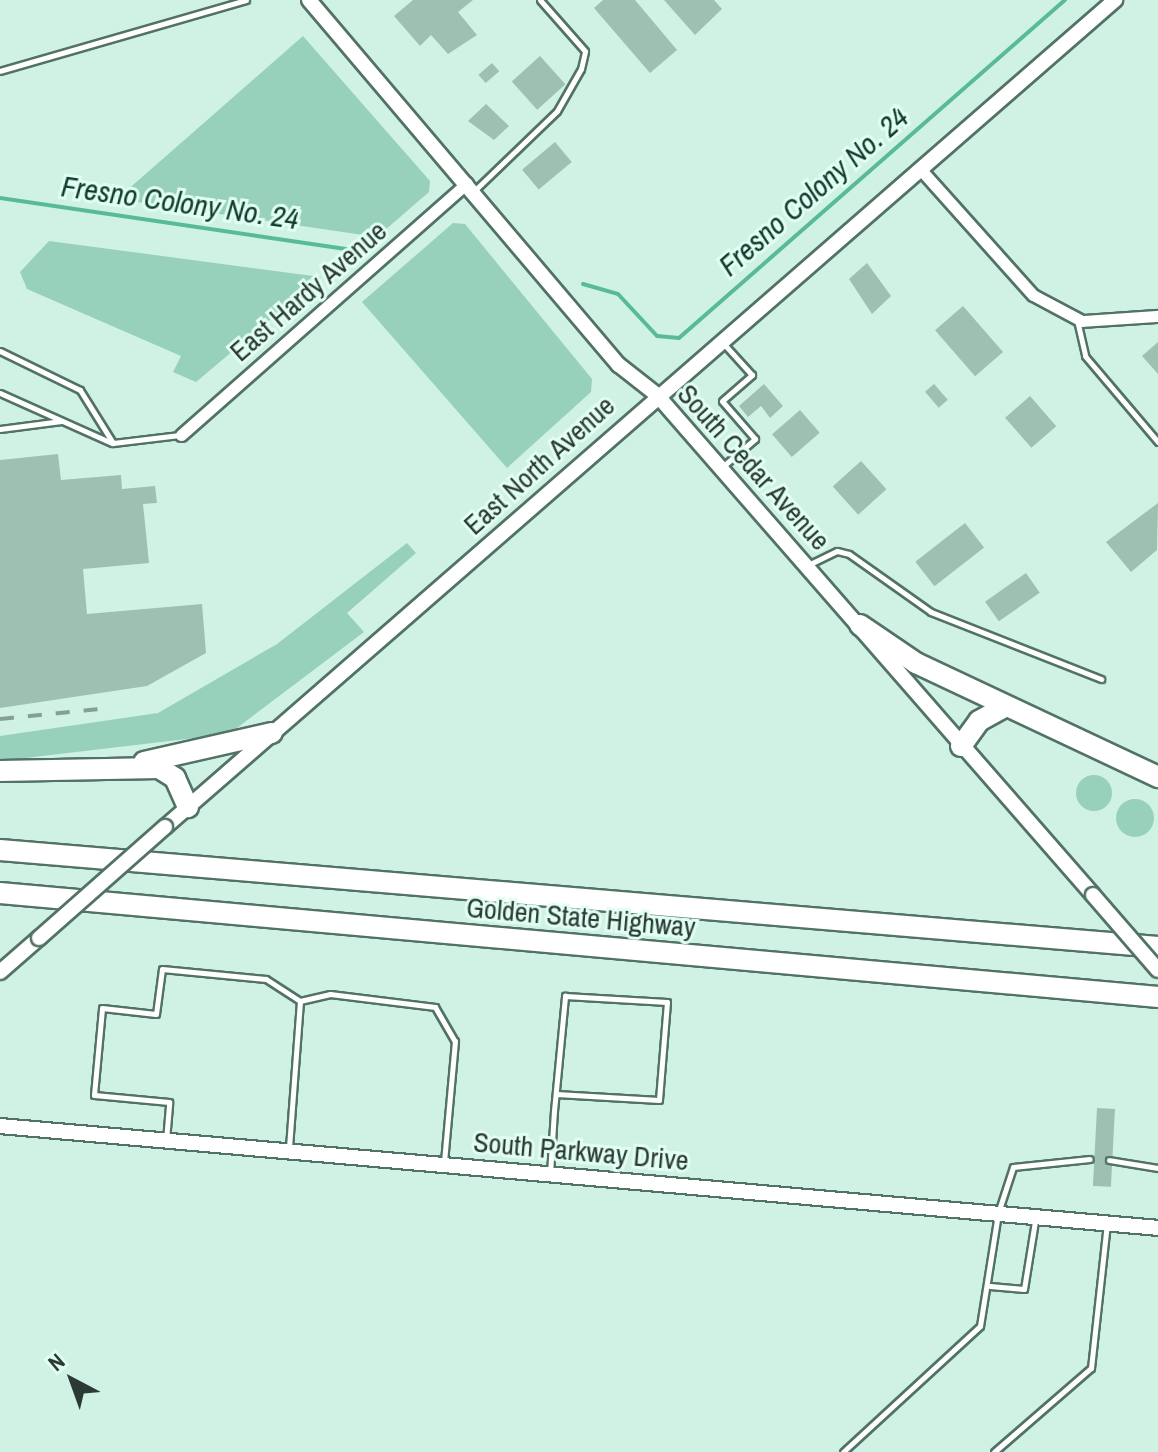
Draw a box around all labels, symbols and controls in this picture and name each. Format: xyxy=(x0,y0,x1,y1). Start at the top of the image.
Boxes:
water label: Fresno Colony No. 24 xyxy=(711,99,915,283)
water label: Fresno Colony No. 24 xyxy=(59,168,301,236)
street label: East Hardy Avenue xyxy=(222,214,394,368)
street label: South Cedar Avenue xyxy=(670,377,838,557)
street label: East North Avenue xyxy=(456,388,622,542)
street label: Golden State Highway xyxy=(465,890,697,944)
street label: South Parkway Drive xyxy=(472,1125,690,1177)
north arrow xyxy=(32,1340,112,1420)
text: N xyxy=(41,1346,71,1377)

